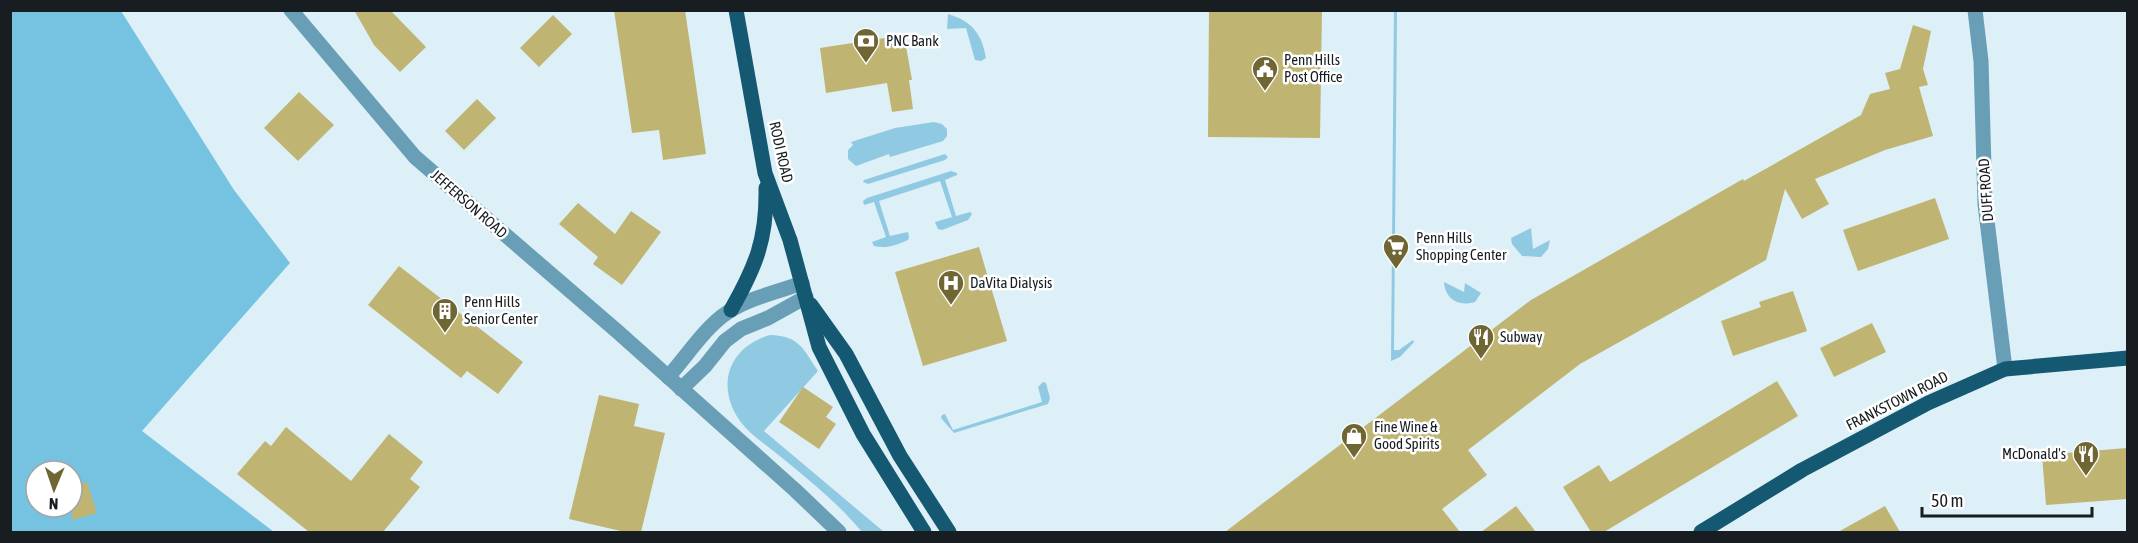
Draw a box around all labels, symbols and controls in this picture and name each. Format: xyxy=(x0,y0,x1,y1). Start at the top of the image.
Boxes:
bank icon: PNC Bank xyxy=(851,26,881,64)
place label: PNC Bank xyxy=(886,32,939,49)
place label: Penn Hills Post Office xyxy=(1284,51,1343,85)
public building icon: Penn Hills Post Office xyxy=(1250,54,1280,92)
street label: RODI ROAD xyxy=(766,120,797,184)
street label: DUFF ROAD xyxy=(1975,158,1996,222)
street label: JEFFERSON ROAD xyxy=(428,166,511,241)
place label: Penn Hills Shopping Center xyxy=(1416,229,1507,263)
supermarket icon: Penn Hills Shopping Center xyxy=(1381,232,1411,270)
hospital icon: DaVita Dialysis xyxy=(936,268,966,306)
place label: DaVita Dialysis xyxy=(970,274,1052,291)
place label: Penn Hills Senior Center xyxy=(464,293,538,327)
building icon: Penn Hills Senior Center xyxy=(430,296,460,334)
restaurant icon: Subway xyxy=(1466,322,1496,360)
place label: Subway xyxy=(1500,328,1542,345)
street label: FRANKSTOWN ROAD xyxy=(1843,368,1951,434)
place label: Fine Wine & Good Spirits xyxy=(1374,418,1440,452)
shop icon: Fine Wine & Good Spirits xyxy=(1339,421,1369,459)
restaurant icon: McDonald's xyxy=(2071,439,2101,477)
place label: McDonald's xyxy=(2002,445,2066,462)
north arrow xyxy=(24,459,84,519)
scale bar xyxy=(1922,480,2092,518)
text: 50 m xyxy=(1931,490,1963,511)
text: N xyxy=(48,495,59,513)

